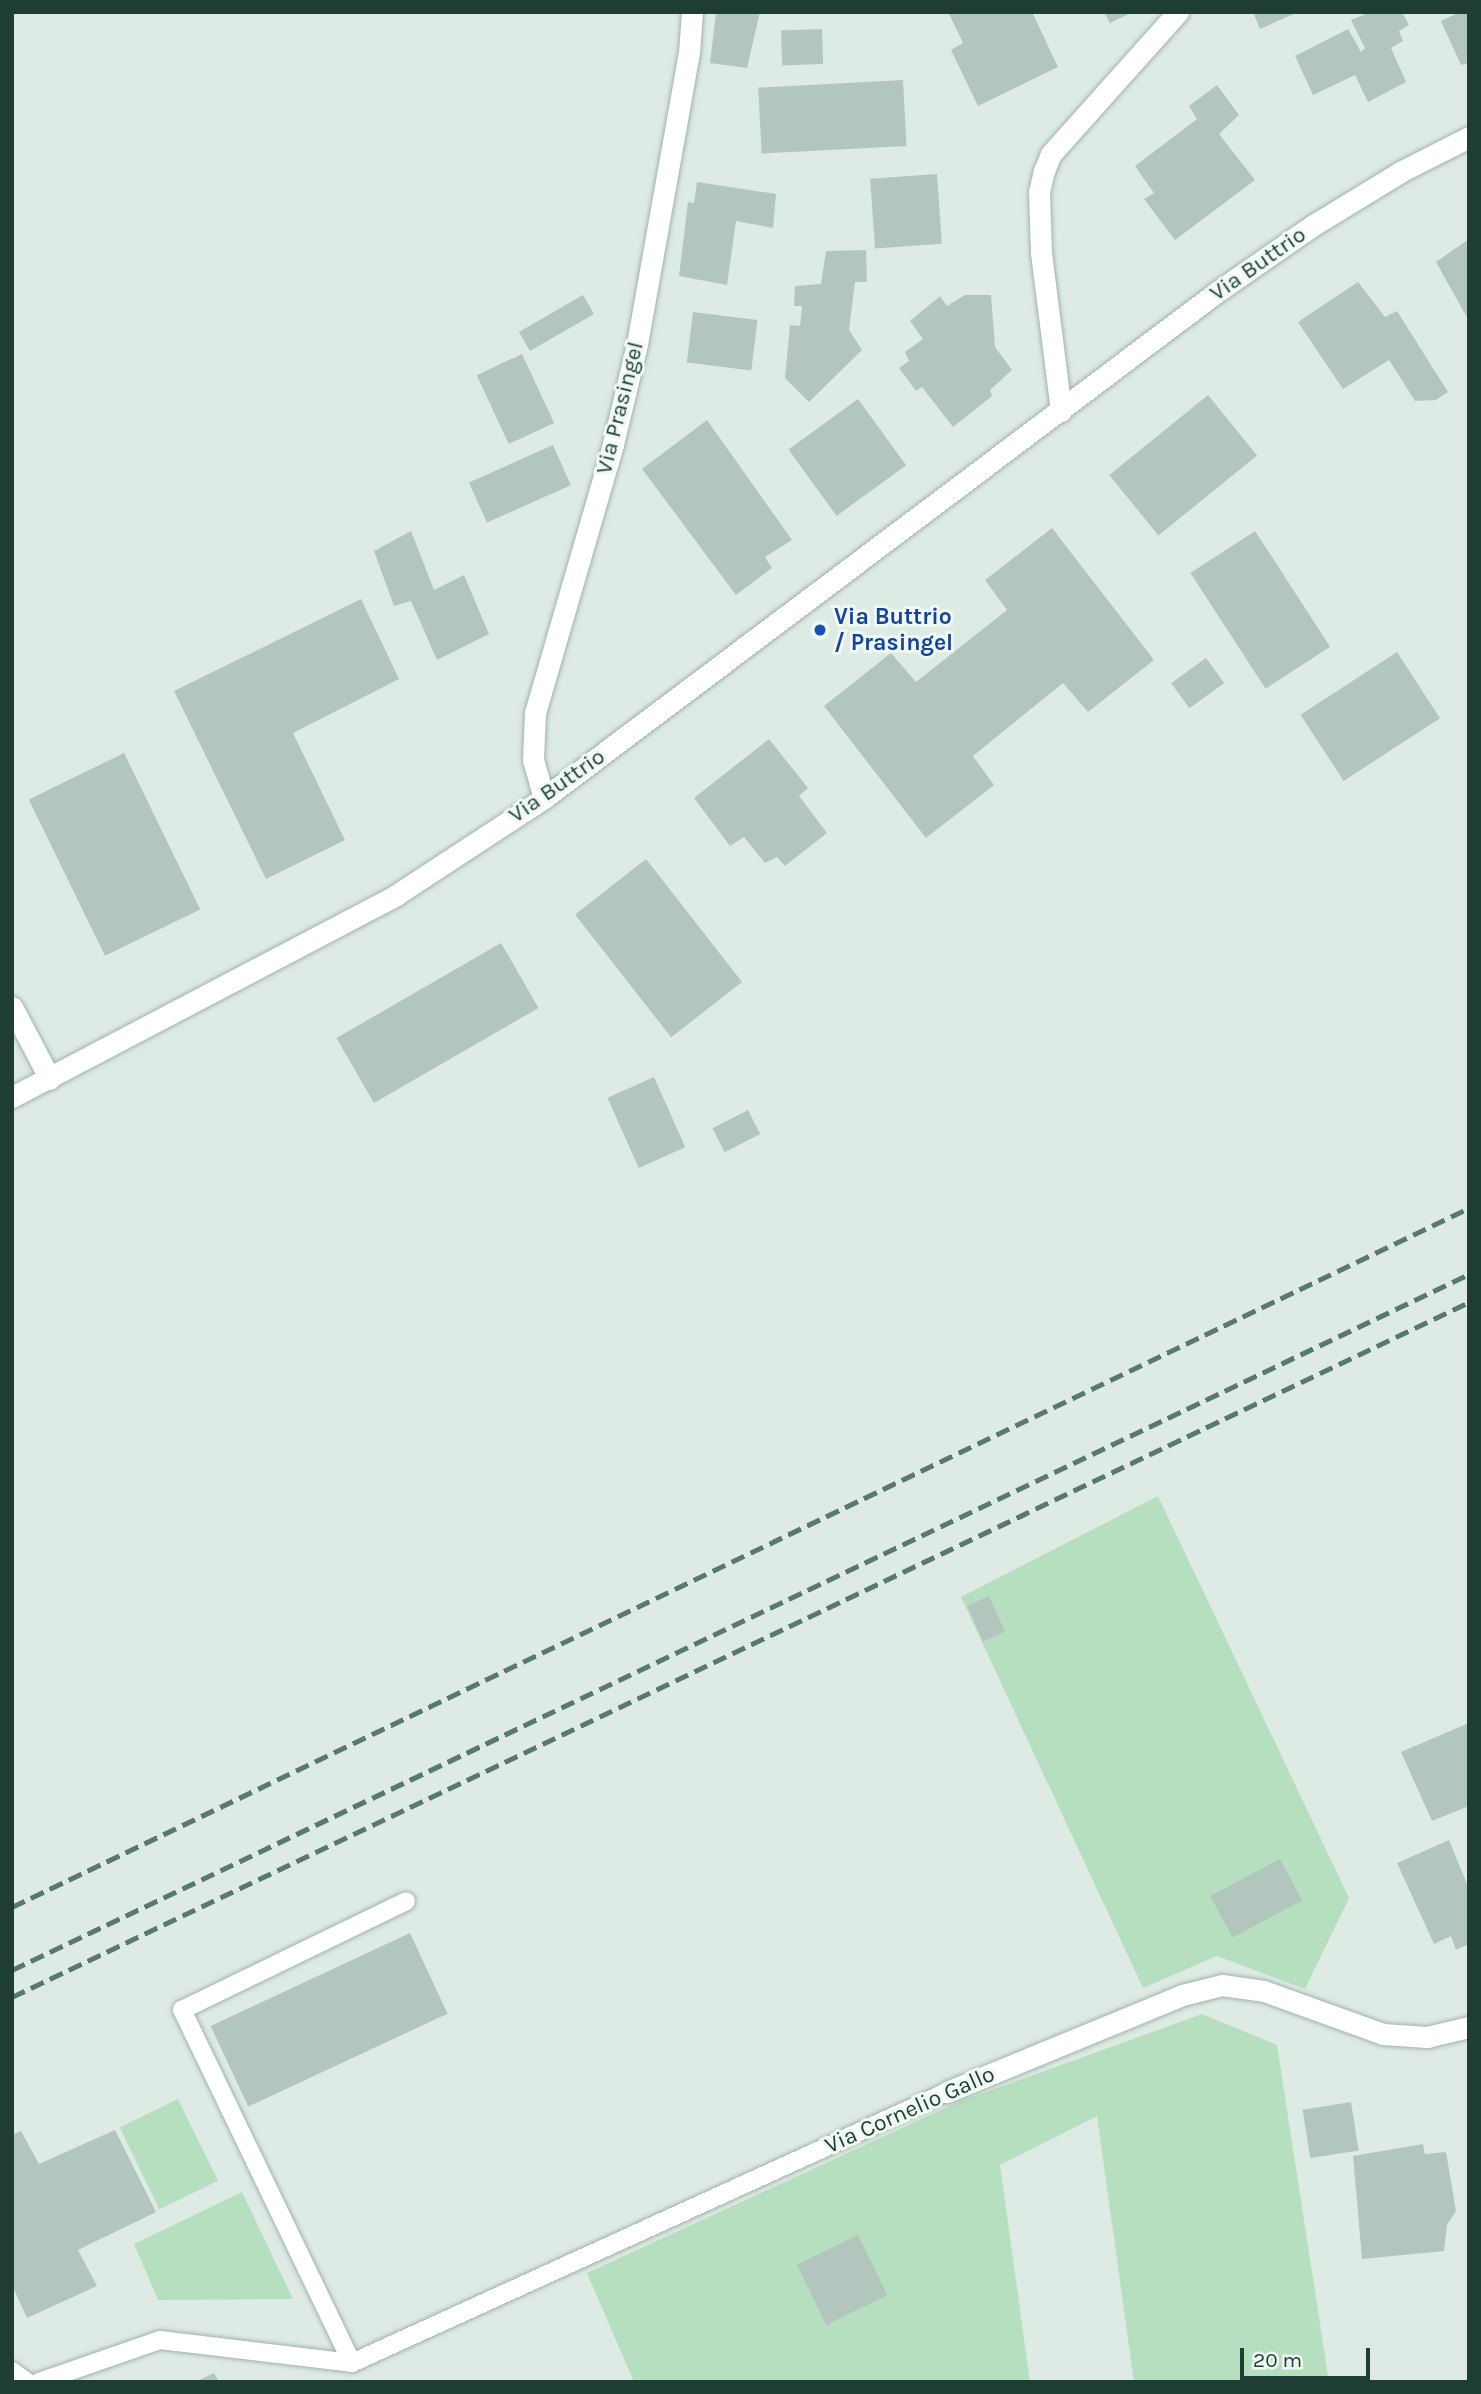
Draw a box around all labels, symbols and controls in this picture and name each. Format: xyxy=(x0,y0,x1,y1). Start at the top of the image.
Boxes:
street label: Via Buttrio xyxy=(1205,221,1311,307)
street label: Via Prasingel xyxy=(590,339,650,477)
place label: Via Buttrio / Prasingel xyxy=(834,603,953,657)
marker: Via Buttrio / Prasingel xyxy=(812,622,828,638)
street label: Via Buttrio xyxy=(504,743,610,829)
street label: Via Cornelio Gallo xyxy=(821,2060,999,2160)
scale bar xyxy=(1243,2334,1372,2378)
text: 20 m xyxy=(1253,2348,1302,2372)

